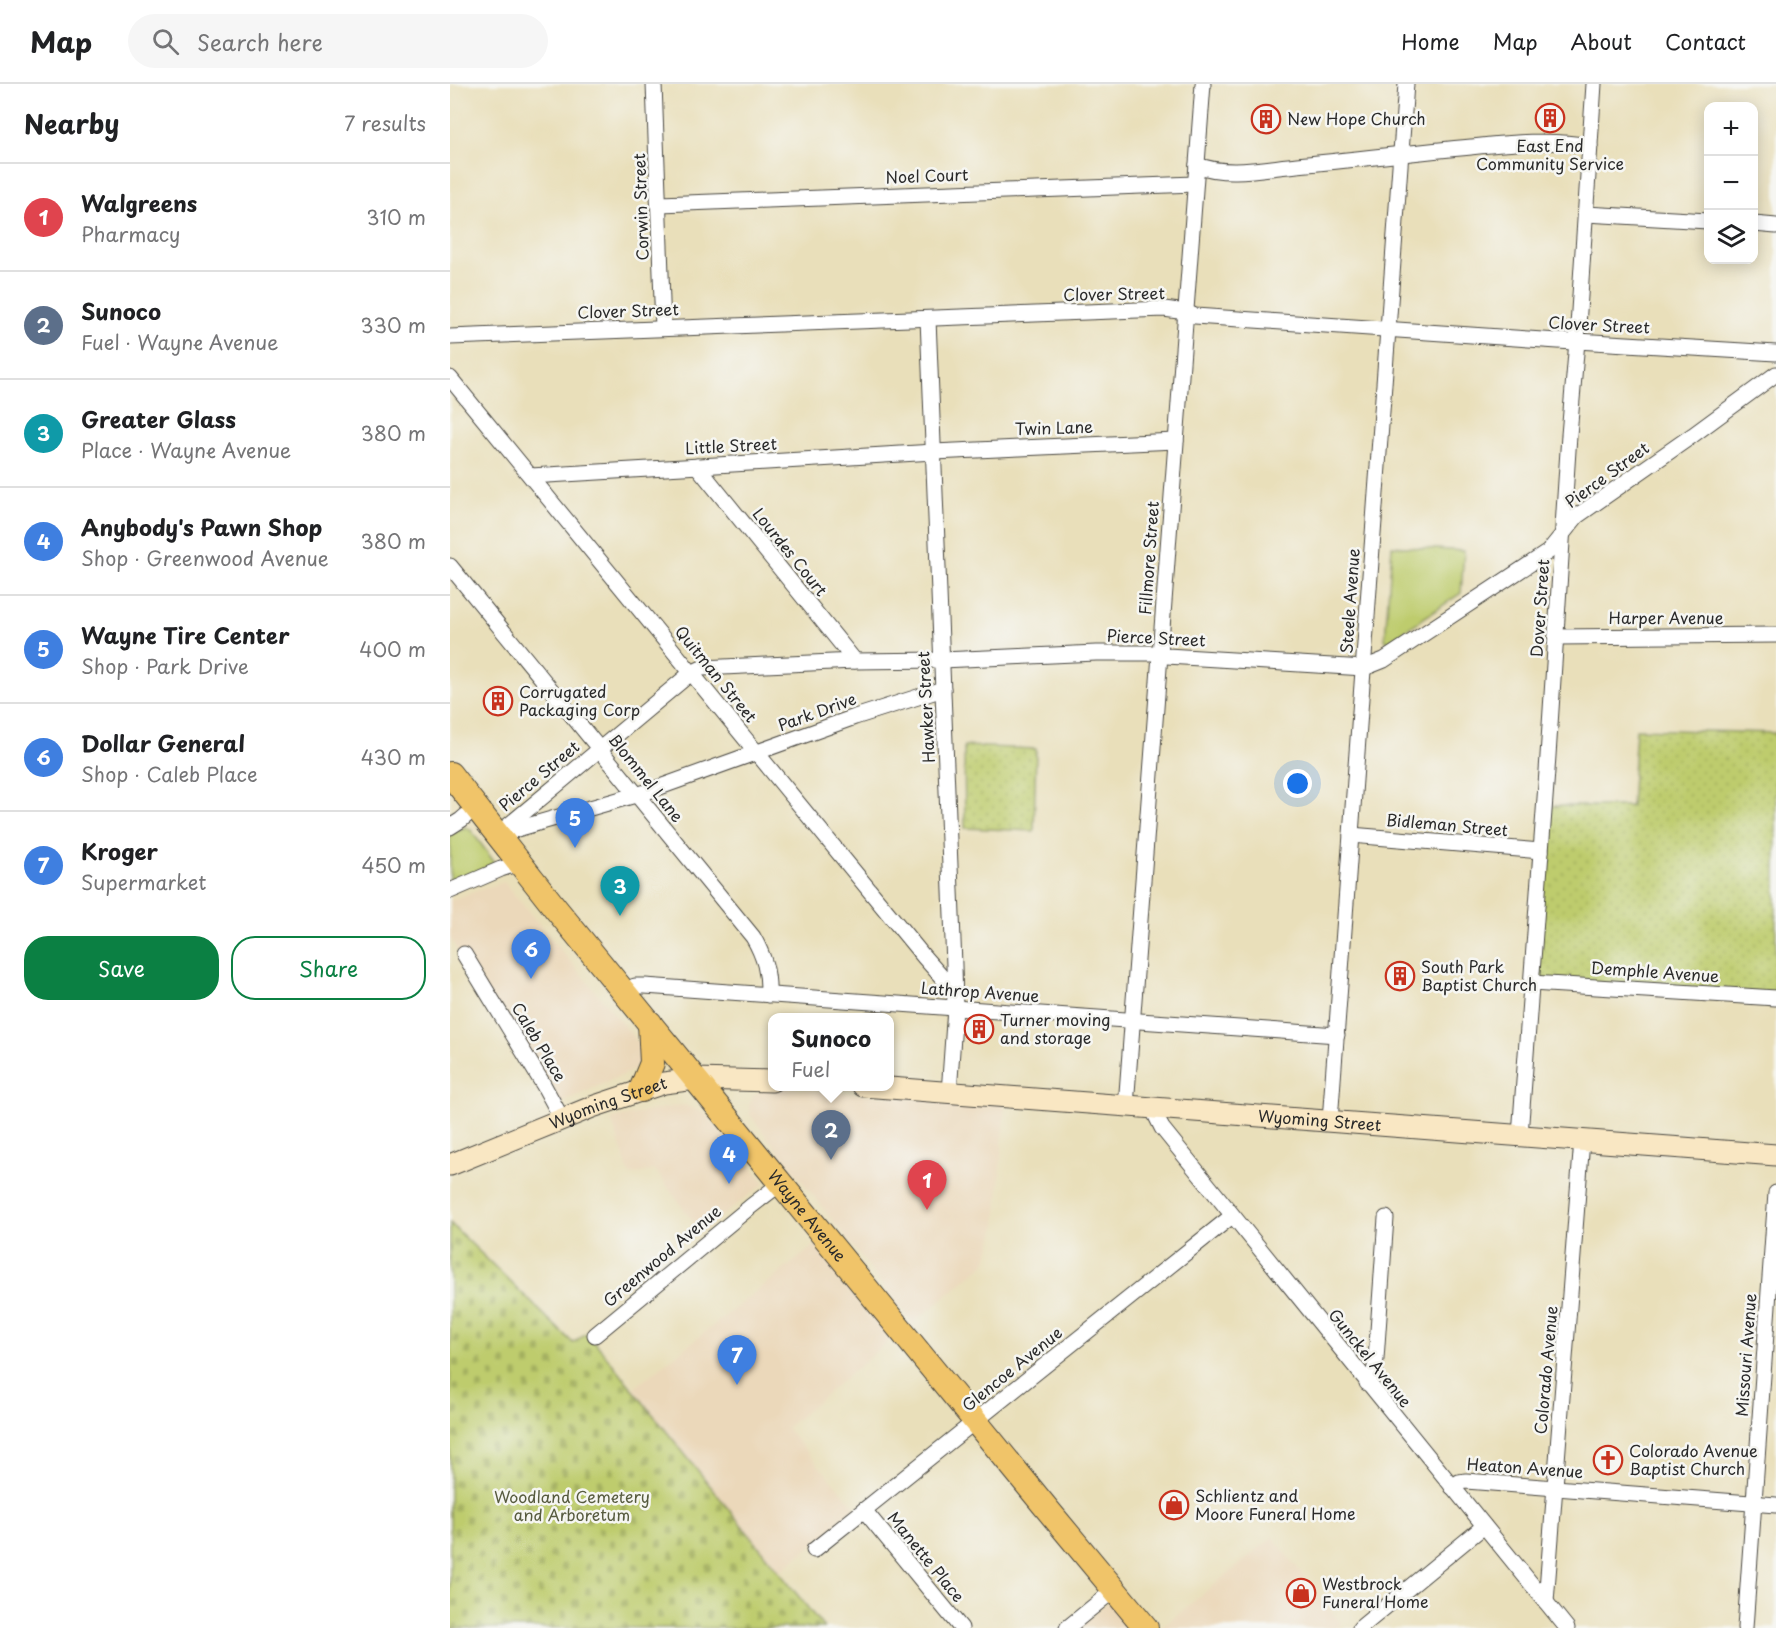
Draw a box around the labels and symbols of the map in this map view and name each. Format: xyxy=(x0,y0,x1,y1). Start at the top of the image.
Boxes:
building icon: East End Community Service xyxy=(1534,102,1566,134)
building icon: New Hope Church xyxy=(1250,103,1282,135)
place label: New Hope Church xyxy=(1287,106,1426,130)
place label: East End Community Service xyxy=(1476,133,1624,175)
street label: Corwin Street xyxy=(626,152,654,261)
street label: Noel Court xyxy=(885,162,969,188)
street label: Clover Street xyxy=(1063,280,1166,306)
street label: Clover Street xyxy=(577,296,680,324)
street label: Clover Street xyxy=(1548,309,1651,339)
street label: Twin Lane xyxy=(1014,414,1093,440)
street label: Little Street xyxy=(684,431,778,459)
street label: Pierce Street xyxy=(1559,435,1654,513)
street label: Fillmore Street xyxy=(1132,500,1164,616)
street label: Lourdes Court xyxy=(748,502,834,601)
street label: Steele Avenue xyxy=(1333,547,1365,654)
street label: Dover Street xyxy=(1524,558,1554,658)
street label: Harper Avenue xyxy=(1609,605,1724,629)
street label: Quitman Street xyxy=(670,620,764,727)
street label: Pierce Street xyxy=(1106,622,1207,652)
street label: Hawker Street xyxy=(910,650,940,763)
place label: Corrugated Packaging Corp xyxy=(519,679,640,721)
building icon: Corrugated Packaging Corp xyxy=(482,685,514,717)
street label: Park Drive xyxy=(774,686,859,736)
street label: Blommel Lane xyxy=(604,728,690,827)
street label: Pierce Street xyxy=(493,734,584,816)
your location xyxy=(1283,769,1312,798)
pin: 5 xyxy=(556,798,594,848)
street label: Bidleman Street xyxy=(1385,807,1509,841)
pin: 3 xyxy=(600,866,640,916)
pin: 6 xyxy=(512,930,550,979)
place label: South Park Baptist Church xyxy=(1421,954,1537,996)
street label: Demphle Avenue xyxy=(1590,955,1720,987)
building icon: South Park Baptist Church xyxy=(1384,960,1416,992)
street label: Lathrop Avenue xyxy=(920,975,1040,1007)
street label: Caleb Place xyxy=(507,997,573,1086)
place label: Turner moving and storage xyxy=(1000,1007,1111,1049)
building icon: Turner moving and storage xyxy=(963,1013,995,1045)
street label: Wyoming Street xyxy=(545,1070,670,1134)
street label: Wyoming Street xyxy=(1257,1103,1383,1136)
pin: 2 xyxy=(812,1110,850,1160)
pin: 4 xyxy=(710,1134,748,1184)
pin: 1 xyxy=(908,1160,946,1210)
street label: Wayne Avenue xyxy=(763,1164,853,1266)
street label: Greenwood Avenue xyxy=(597,1198,726,1312)
street label: Missouri Avenue xyxy=(1729,1292,1761,1417)
street label: Gunckel Avenue xyxy=(1323,1303,1418,1412)
street label: Colorado Avenue xyxy=(1527,1304,1563,1435)
street label: Glencoe Avenue xyxy=(956,1320,1067,1416)
pin: 7 xyxy=(718,1336,756,1385)
place label: Colorado Avenue Baptist Church xyxy=(1629,1438,1758,1480)
church icon: Colorado Avenue Baptist Church xyxy=(1592,1444,1624,1476)
street label: Heaton Avenue xyxy=(1466,1451,1584,1483)
place label: Schlientz and Moore Funeral Home xyxy=(1195,1483,1356,1525)
park label: Woodland Cemetery and Arboretum xyxy=(494,1484,650,1526)
shop icon: Schlientz and Moore Funeral Home xyxy=(1158,1489,1190,1521)
street label: Manette Place xyxy=(883,1506,971,1607)
place label: Westbrock Funeral Home xyxy=(1322,1571,1429,1613)
shop icon: Westbrock Funeral Home xyxy=(1285,1577,1317,1609)

